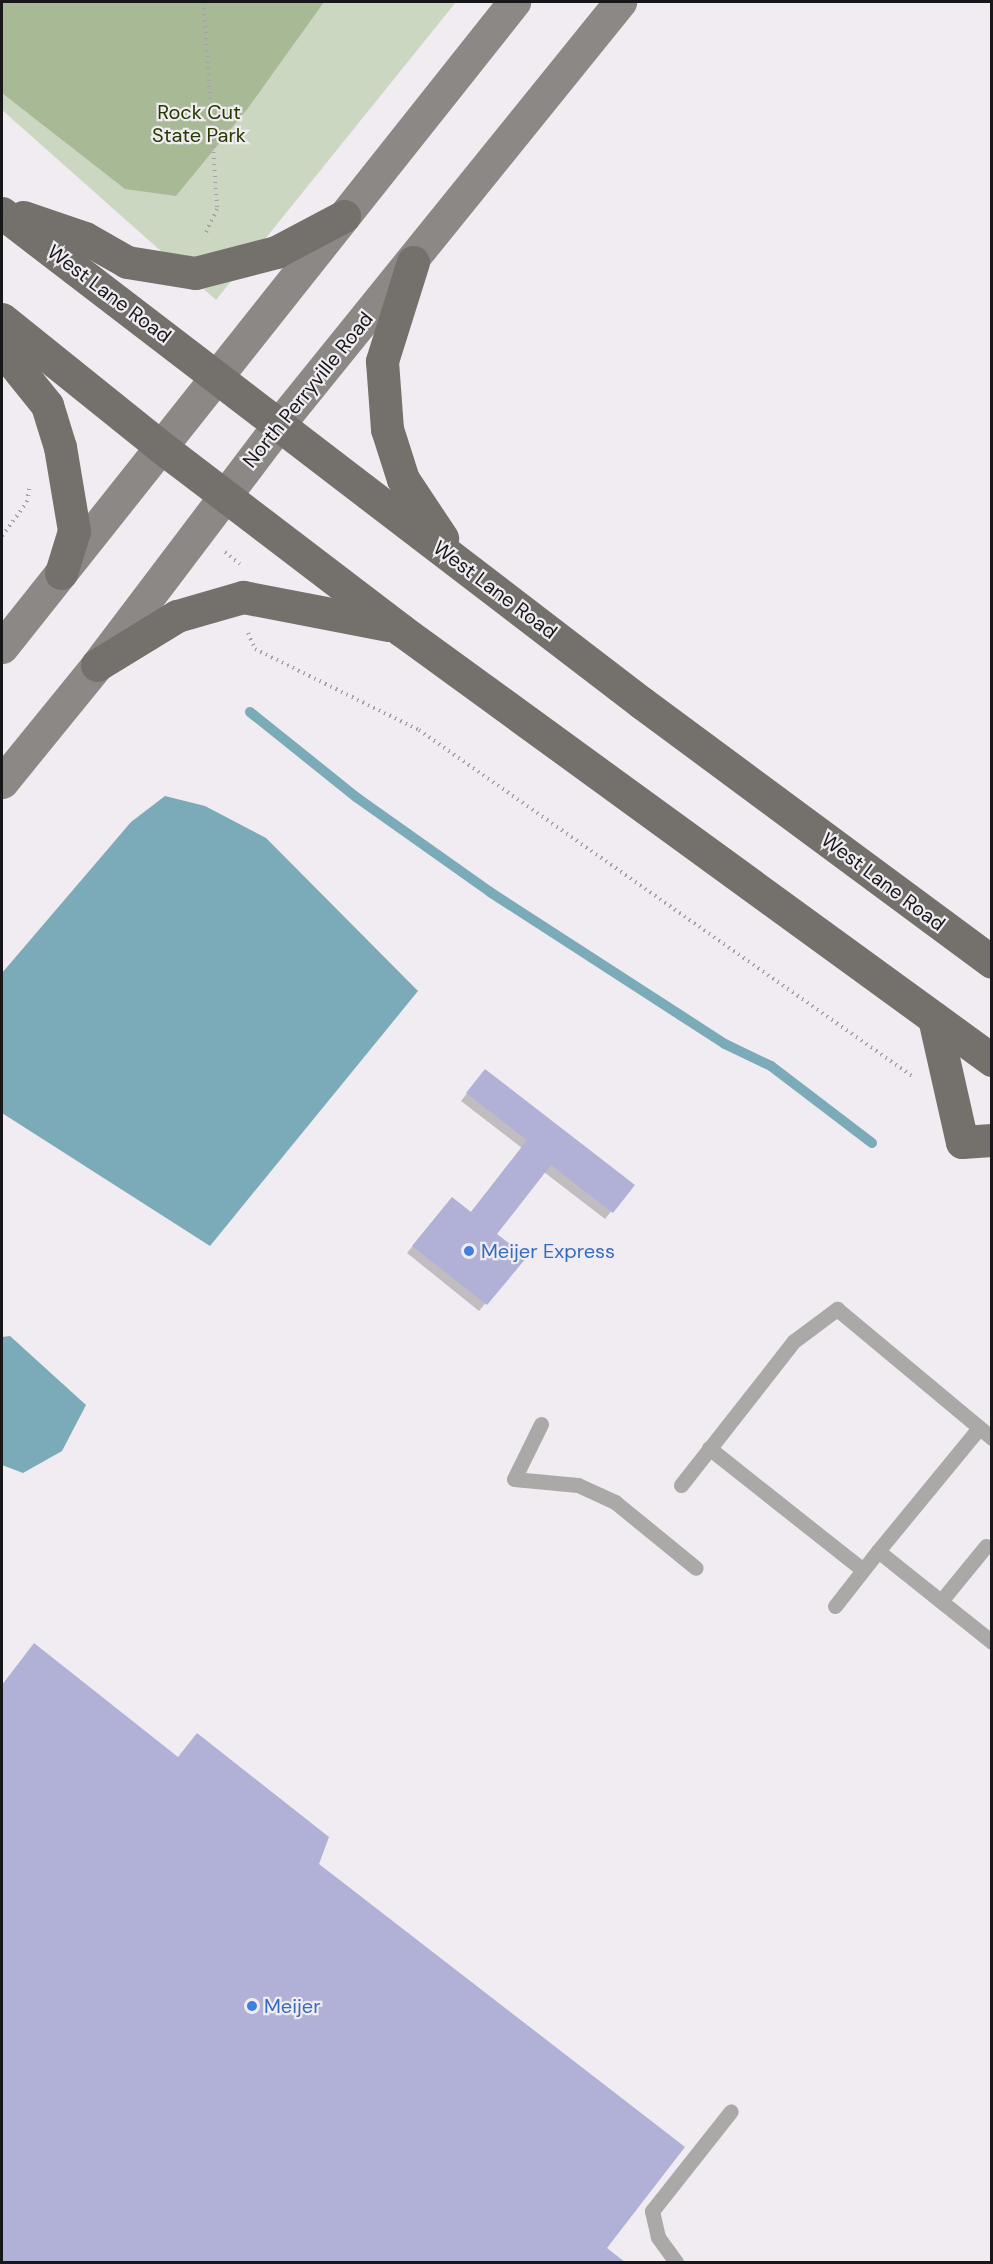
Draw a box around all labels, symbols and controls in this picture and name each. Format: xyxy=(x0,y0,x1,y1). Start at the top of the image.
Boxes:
park label: Rock Cut State Park xyxy=(152,100,246,147)
street label: West Lane Road xyxy=(42,240,176,348)
street label: North Perryville Road xyxy=(238,307,378,473)
street label: West Lane Road xyxy=(428,536,562,644)
street label: West Lane Road xyxy=(816,828,950,936)
place label: Meijer Express xyxy=(481,1239,615,1263)
marker: Meijer Express xyxy=(462,1244,476,1258)
place label: Meijer xyxy=(264,1994,321,2018)
marker: Meijer xyxy=(245,1999,259,2013)

